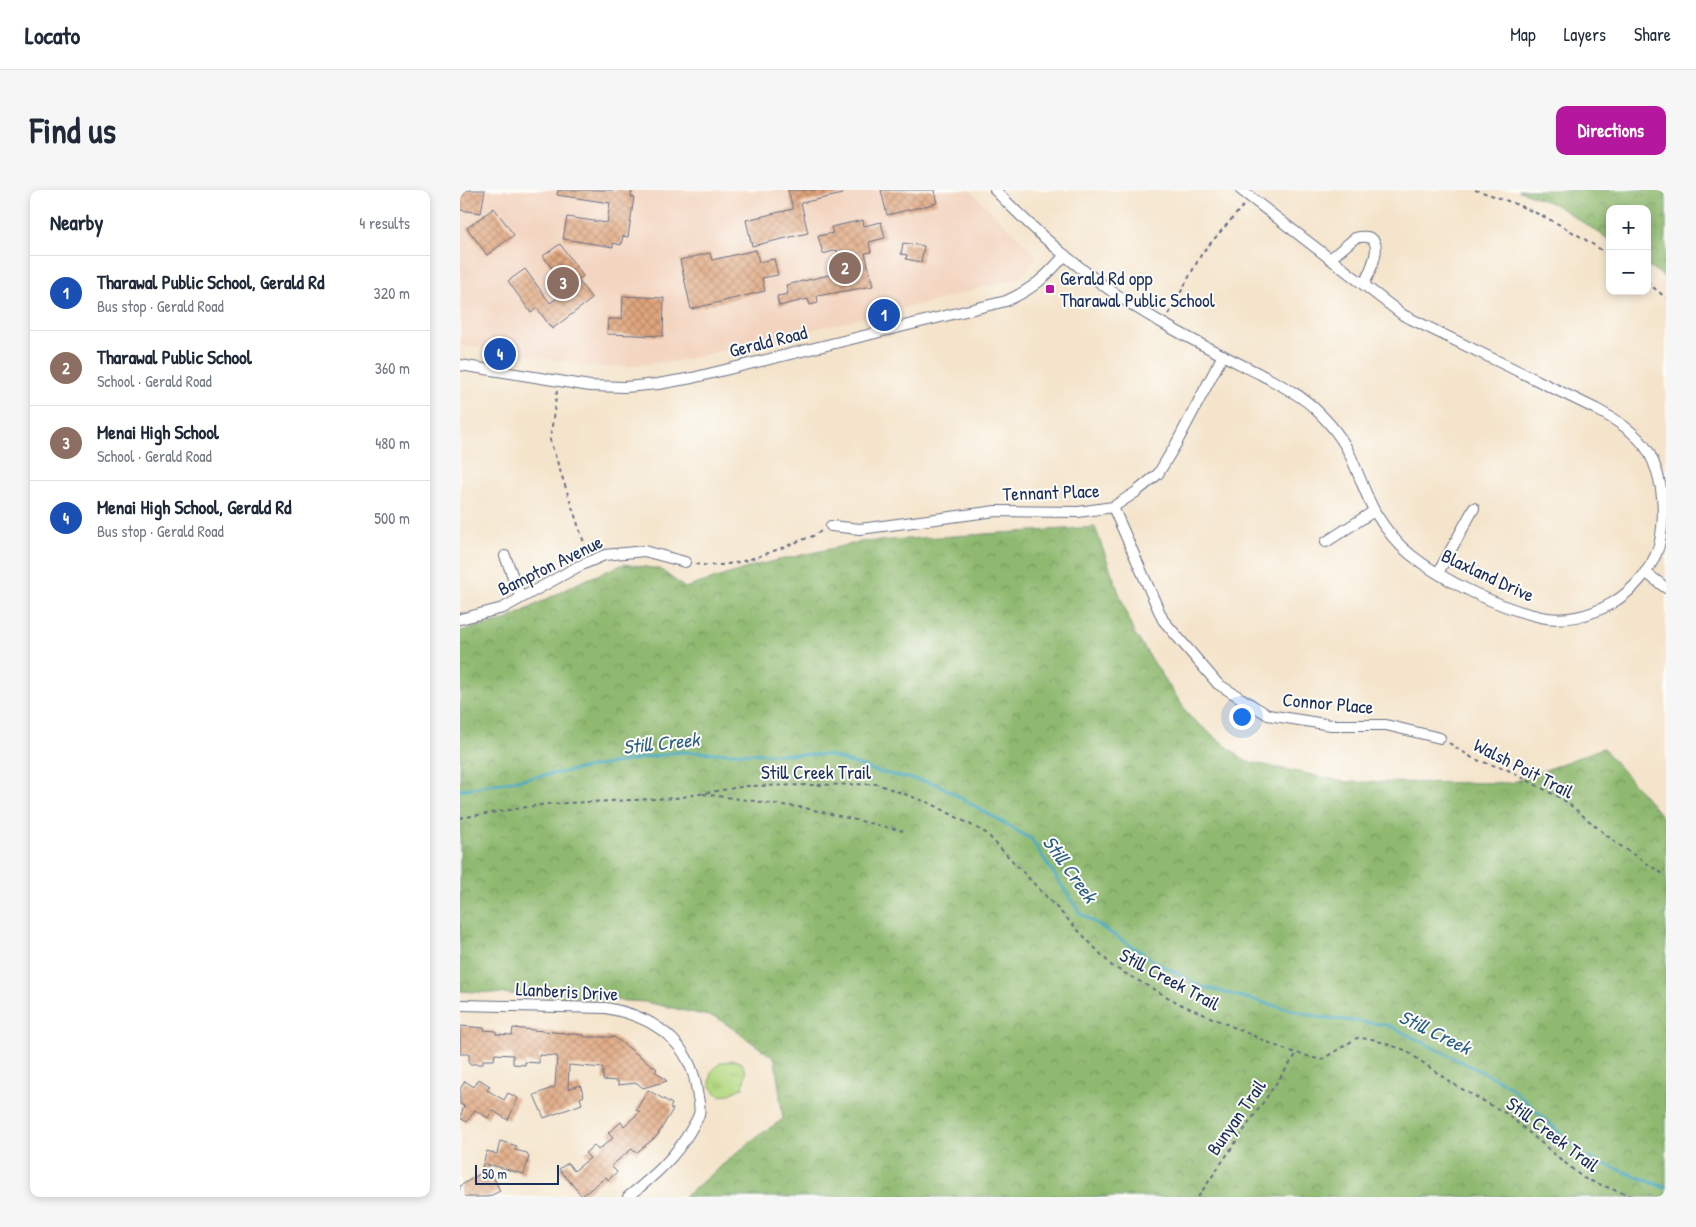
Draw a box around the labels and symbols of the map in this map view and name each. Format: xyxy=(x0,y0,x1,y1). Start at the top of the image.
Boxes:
pin: 2 xyxy=(829,249,861,287)
pin: 3 xyxy=(547,264,579,302)
place label: Gerald Rd opp Tharawal Public School xyxy=(1060,265,1216,313)
marker: Gerald Rd opp Tharawal Public School xyxy=(1044,283,1056,295)
pin: 1 xyxy=(868,296,900,334)
street label: Gerald Road xyxy=(726,319,810,363)
pin: 4 xyxy=(484,335,516,373)
street label: Tennant Place xyxy=(1002,477,1100,507)
street label: Bampton Avenue xyxy=(493,528,607,602)
street label: Blaxland Drive xyxy=(1438,542,1539,608)
street label: Connor Place xyxy=(1281,686,1375,720)
your location xyxy=(1229,704,1255,730)
water label: Still Creek xyxy=(621,725,702,760)
street label: Walsh Poit Trail xyxy=(1470,732,1579,805)
street label: Still Creek Trail xyxy=(761,759,872,785)
water label: Still Creek xyxy=(1037,830,1105,909)
street label: Still Creek Trail xyxy=(1115,942,1226,1017)
street label: Llanberis Drive xyxy=(515,975,619,1007)
water label: Still Creek xyxy=(1395,1003,1477,1061)
street label: Bunyan Trail xyxy=(1200,1073,1272,1160)
street label: Still Creek Trail xyxy=(1501,1090,1606,1178)
scale bar xyxy=(475,1162,559,1185)

